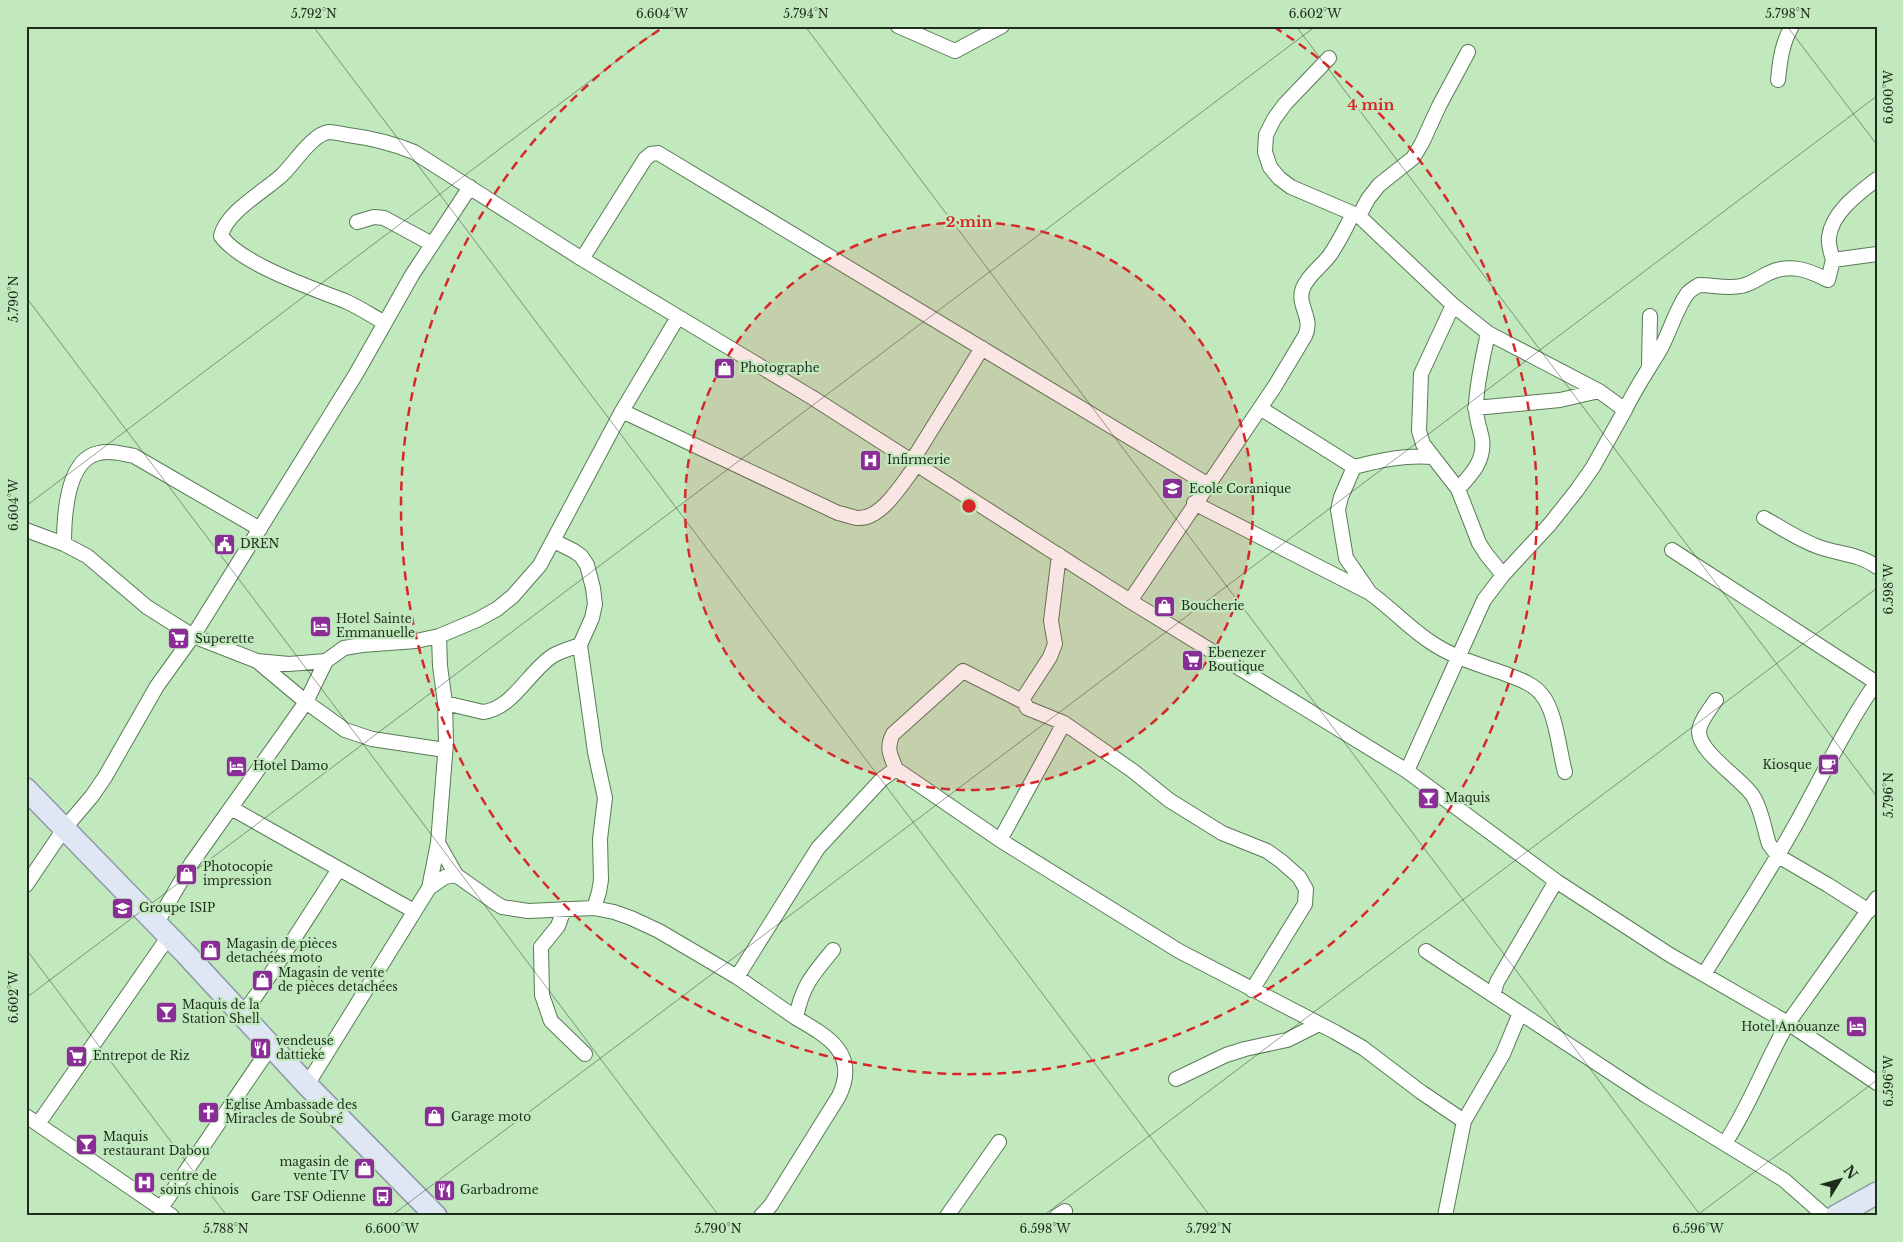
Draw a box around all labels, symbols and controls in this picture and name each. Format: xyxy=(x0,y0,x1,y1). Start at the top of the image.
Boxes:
text: 5.792°N xyxy=(291,6,337,21)
text: 6.604°W xyxy=(636,6,689,21)
text: 5.794°N xyxy=(783,6,829,21)
text: 6.602°W xyxy=(1289,6,1342,21)
text: 5.798°N xyxy=(1765,6,1811,21)
text: 6.600°W xyxy=(1881,69,1896,124)
text: 4 min xyxy=(1348,95,1395,114)
text: 2 min xyxy=(946,212,992,231)
text: 5.790°N xyxy=(6,275,21,323)
shop icon: Photographe xyxy=(712,356,736,380)
place label: Photographe xyxy=(740,360,820,375)
hospital icon: Infirmerie xyxy=(859,448,883,472)
place label: Infirmerie xyxy=(887,452,950,467)
school or university icon: Ecole Coranique xyxy=(1161,477,1185,501)
text: 6.604°W xyxy=(6,478,21,531)
place label: Ecole Coranique xyxy=(1189,481,1291,496)
centre of rings xyxy=(960,497,978,515)
public building icon: DREN xyxy=(212,532,236,556)
place label: DREN xyxy=(240,536,280,551)
text: 6.598°W xyxy=(1881,563,1896,614)
shop icon: Boucherie xyxy=(1153,594,1177,618)
place label: Boucherie xyxy=(1181,598,1244,613)
place label: Hotel Sainte Emmanuelle xyxy=(336,611,415,640)
hotel icon: Hotel Sainte Emmanuelle xyxy=(308,614,332,638)
supermarket icon: Superette xyxy=(167,627,191,651)
place label: Superette xyxy=(195,631,254,646)
place label: Ebenezer Boutique xyxy=(1208,645,1266,674)
supermarket icon: Ebenezer Boutique xyxy=(1180,648,1204,672)
cafe icon: Kiosque xyxy=(1816,753,1840,777)
hotel icon: Hotel Damo xyxy=(225,754,249,778)
place label: Kiosque xyxy=(1763,757,1812,772)
place label: Hotel Damo xyxy=(253,758,328,773)
text: 5.796°N xyxy=(1881,772,1896,818)
bar icon: Maquis xyxy=(1417,786,1441,810)
place label: Maquis xyxy=(1445,790,1490,805)
place label: Photocopie impression xyxy=(203,859,273,888)
shop icon: Photocopie impression xyxy=(175,862,199,886)
school or university icon: Groupe ISIP xyxy=(111,896,135,920)
place label: Groupe ISIP xyxy=(139,900,215,915)
place label: Magasin de pièces detachées moto xyxy=(226,936,337,965)
shop icon: Magasin de pièces detachées moto xyxy=(198,939,222,963)
place label: Magasin de vente de pièces detachées xyxy=(278,965,398,994)
shop icon: Magasin de vente de pièces detachées xyxy=(250,968,274,992)
text: 6.602°W xyxy=(6,970,21,1023)
place label: Maquis de la Station Shell xyxy=(182,997,260,1026)
bar icon: Maquis de la Station Shell xyxy=(154,1000,178,1024)
hotel icon: Hotel Anouanze xyxy=(1844,1015,1868,1039)
place label: Hotel Anouanze xyxy=(1741,1019,1840,1034)
place label: vendeuse dattieke xyxy=(276,1033,334,1062)
restaurant icon: vendeuse dattieke xyxy=(248,1036,272,1060)
supermarket icon: Entrepot de Riz xyxy=(65,1044,89,1068)
place label: Entrepot de Riz xyxy=(93,1048,190,1063)
text: 6.596°W xyxy=(1881,1054,1896,1107)
place label: Eglise Ambassade des Miracles de Soubré xyxy=(225,1097,357,1126)
church icon: Eglise Ambassade des Miracles de Soubré xyxy=(197,1100,221,1124)
shop icon: Garage moto xyxy=(423,1105,447,1129)
place label: Garage moto xyxy=(451,1109,531,1124)
place label: Maquis restaurant Dabou xyxy=(103,1129,210,1158)
bar icon: Maquis restaurant Dabou xyxy=(75,1132,99,1156)
place label: magasin de vente TV xyxy=(279,1154,350,1183)
north arrow xyxy=(1816,1154,1866,1204)
shop icon: magasin de vente TV xyxy=(353,1157,377,1181)
text: N xyxy=(1839,1162,1862,1183)
place label: centre de soins chinois xyxy=(160,1168,239,1197)
hospital icon: centre de soins chinois xyxy=(132,1171,156,1195)
restaurant icon: Garbadrome xyxy=(432,1178,456,1202)
place label: Garbadrome xyxy=(460,1182,539,1197)
bus stop icon: Gare TSF Odienne xyxy=(370,1185,394,1209)
place label: Gare TSF Odienne xyxy=(251,1189,366,1204)
text: 5.788°N xyxy=(203,1221,249,1236)
text: 6.600°W xyxy=(365,1221,420,1236)
text: 5.790°N xyxy=(694,1221,742,1236)
text: 6.598°W xyxy=(1020,1221,1071,1236)
text: 5.792°N xyxy=(1186,1221,1232,1236)
text: 6.596°W xyxy=(1672,1221,1725,1236)

